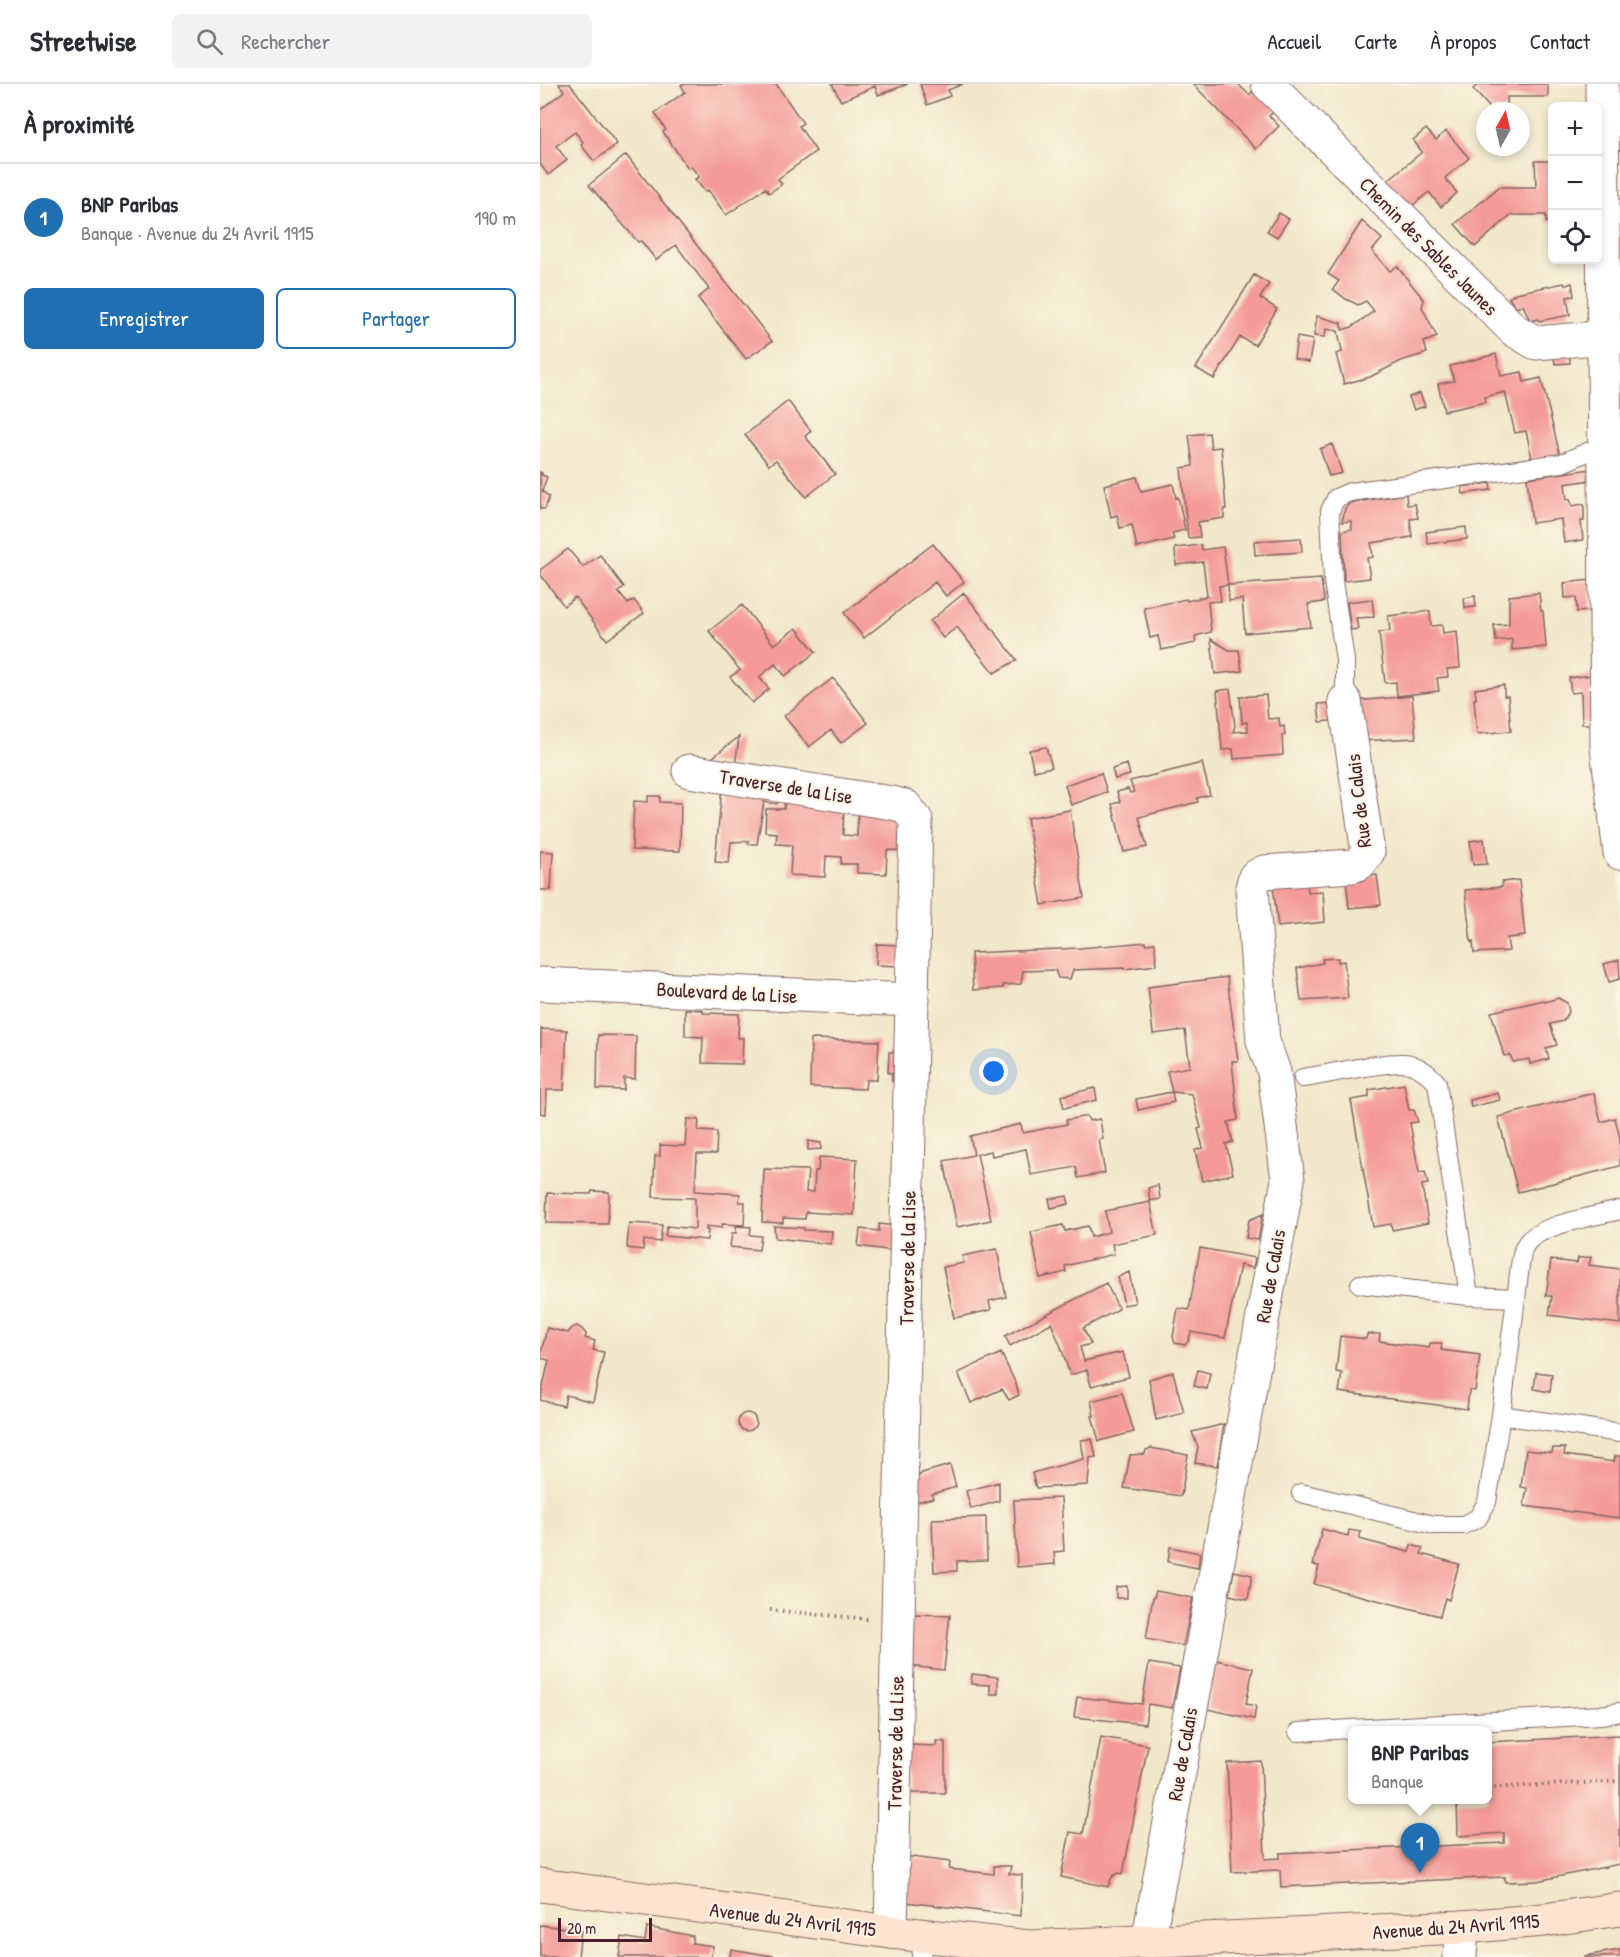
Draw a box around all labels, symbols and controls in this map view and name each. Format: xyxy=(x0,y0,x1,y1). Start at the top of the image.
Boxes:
search box xyxy=(172,14,592,68)
text: Streetwise xyxy=(30,22,136,60)
icon: search xyxy=(193,25,226,58)
text: Rechercher xyxy=(241,26,330,56)
text: Accueil xyxy=(1268,27,1321,56)
text: Carte xyxy=(1354,27,1398,56)
text: À propos xyxy=(1431,27,1497,56)
text: Contact xyxy=(1530,27,1590,56)
north arrow xyxy=(1476,102,1530,156)
map controls xyxy=(1548,102,1602,264)
button: + xyxy=(1548,102,1602,156)
text: À proximité xyxy=(24,106,135,141)
button: − xyxy=(1548,156,1602,210)
street label: Chemin des Sables Jaunes xyxy=(1354,171,1504,321)
text: BNP Paribas xyxy=(81,189,178,219)
text: 1 xyxy=(40,204,47,231)
text: 190 m xyxy=(474,204,516,231)
button: locate xyxy=(1548,210,1602,264)
text: Banque · Avenue du 24 Avril 1915 xyxy=(81,219,314,246)
button: Enregistrer xyxy=(24,288,264,349)
button: Partager xyxy=(276,288,516,349)
street label: Rue de Calais xyxy=(1339,752,1377,849)
street label: Traverse de la Lise xyxy=(717,762,855,810)
street label: Boulevard de la Lise xyxy=(656,975,798,1009)
your location xyxy=(979,1057,1008,1086)
street label: Traverse de la Lise xyxy=(892,1190,922,1325)
street label: Rue de Calais xyxy=(1249,1227,1292,1325)
street label: Traverse de la Lise xyxy=(880,1675,910,1810)
street label: Rue de Calais xyxy=(1161,1705,1204,1803)
popup xyxy=(1348,1726,1492,1804)
text: BNP Paribas xyxy=(1371,1737,1469,1767)
text: Banque xyxy=(1371,1767,1424,1794)
pin: 1 xyxy=(1400,1824,1440,1873)
street label: Avenue du 24 Avril 1915 xyxy=(708,1895,878,1943)
street label: Avenue du 24 Avril 1915 xyxy=(1372,1907,1541,1945)
scale bar xyxy=(558,1915,652,1942)
text: 20 m xyxy=(567,1917,596,1939)

